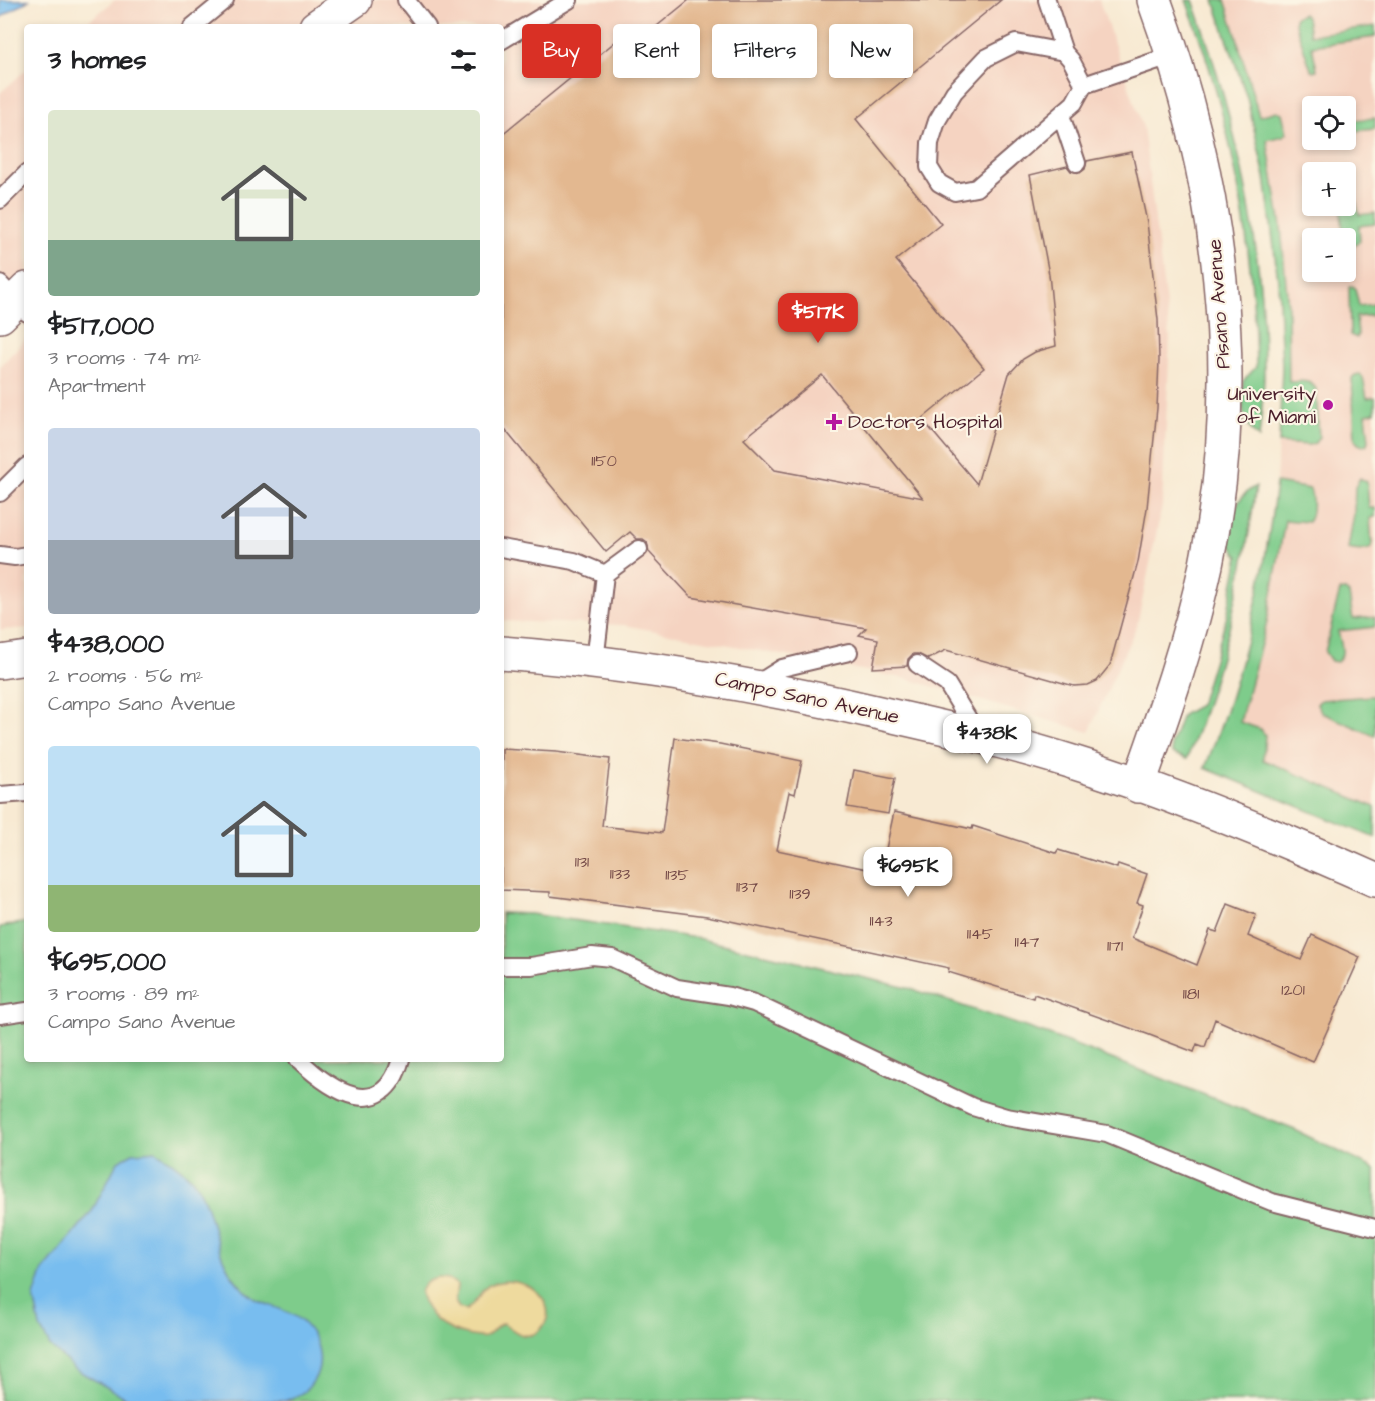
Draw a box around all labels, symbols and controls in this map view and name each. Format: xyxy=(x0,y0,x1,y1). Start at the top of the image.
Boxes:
chip: Buy xyxy=(522,24,601,78)
chip: Rent xyxy=(613,24,700,78)
chip: Filters xyxy=(712,24,817,78)
chip: New xyxy=(829,24,913,78)
text: 3 homes xyxy=(48,42,147,78)
icon: filters xyxy=(447,44,480,77)
map controls xyxy=(1302,96,1356,282)
button: locate xyxy=(1302,96,1356,150)
icon: home xyxy=(210,149,318,257)
button: + xyxy=(1302,162,1356,216)
button: − xyxy=(1302,228,1356,282)
street label: Pisano Avenue xyxy=(1200,238,1238,370)
pin: $517K xyxy=(776,293,860,344)
text: $517K xyxy=(792,298,844,326)
text: $517,000 xyxy=(48,308,154,344)
text: 3 rooms · 74 m² xyxy=(48,344,201,372)
text: Apartment xyxy=(48,372,146,400)
place label: University of Miami xyxy=(1227,380,1316,431)
marker: University of Miami xyxy=(1321,398,1335,412)
place label: Doctors Hospital xyxy=(848,408,1002,436)
marker: Doctors Hospital xyxy=(825,413,843,431)
house number: 1150 xyxy=(591,450,617,472)
icon: home xyxy=(210,467,318,575)
text: $438,000 xyxy=(48,626,164,662)
text: 2 rooms · 56 m² xyxy=(48,662,203,690)
street label: Campo Sano Avenue xyxy=(712,665,902,731)
text: Campo Sano Avenue xyxy=(48,690,236,718)
pin: $438K xyxy=(945,714,1029,765)
text: $438K xyxy=(957,719,1017,747)
icon: home xyxy=(210,785,318,893)
pin: $695K xyxy=(866,847,950,898)
house number: 1131 xyxy=(575,851,589,873)
text: $695K xyxy=(877,852,939,880)
house number: 1133 xyxy=(610,863,630,885)
house number: 1135 xyxy=(665,864,689,886)
house number: 1137 xyxy=(736,876,758,898)
house number: 1139 xyxy=(789,883,811,905)
house number: 1143 xyxy=(869,910,893,932)
house number: 1145 xyxy=(967,923,994,945)
house number: 1147 xyxy=(1015,931,1040,953)
house number: 1171 xyxy=(1107,935,1123,957)
text: $695,000 xyxy=(48,944,166,980)
house number: 1201 xyxy=(1281,979,1305,1001)
text: 3 rooms · 89 m² xyxy=(48,980,200,1008)
house number: 1181 xyxy=(1183,983,1199,1005)
text: Campo Sano Avenue xyxy=(48,1008,236,1036)

